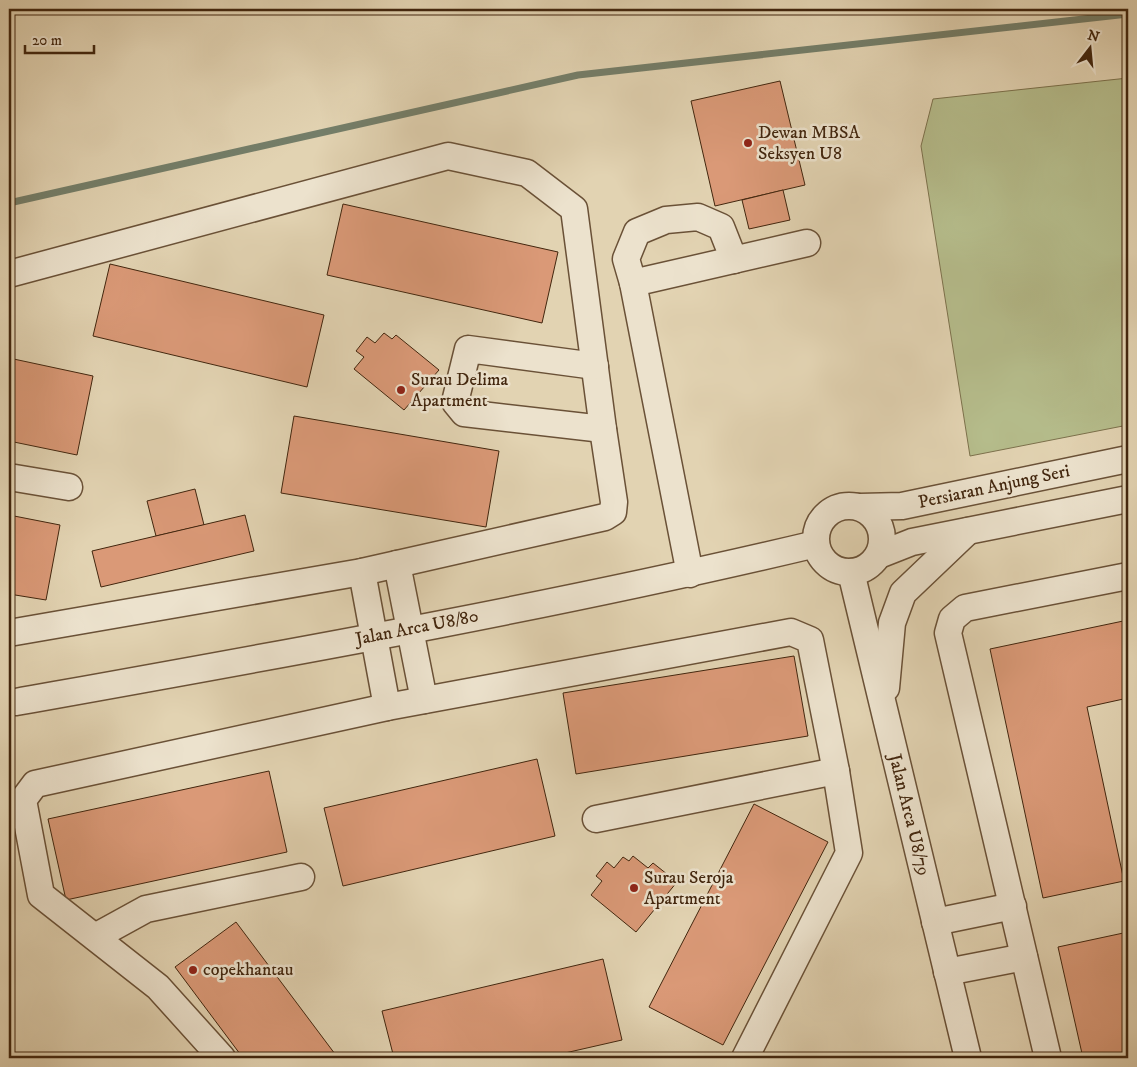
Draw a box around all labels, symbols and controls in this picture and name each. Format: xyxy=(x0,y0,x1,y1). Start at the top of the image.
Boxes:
scale bar xyxy=(25,22,94,54)
north arrow xyxy=(1064,22,1114,72)
text: N xyxy=(1085,26,1102,47)
text: 20 m xyxy=(32,31,62,50)
place label: Dewan MBSA Seksyen U8 xyxy=(758,122,861,165)
marker: Dewan MBSA Seksyen U8 xyxy=(742,137,754,149)
place label: Surau Delima Apartment xyxy=(411,369,508,412)
marker: Surau Delima Apartment xyxy=(395,384,407,396)
street label: Persiaran Anjung Seri xyxy=(916,460,1072,514)
street label: Jalan Arca U8/80 xyxy=(352,605,480,651)
street label: Jalan Arca U8/79 xyxy=(883,750,935,878)
place label: Surau Seroja Apartment xyxy=(644,867,734,910)
marker: Surau Seroja Apartment xyxy=(628,882,640,894)
place label: copekhantau xyxy=(203,959,294,981)
marker: copekhantau xyxy=(187,964,199,976)

